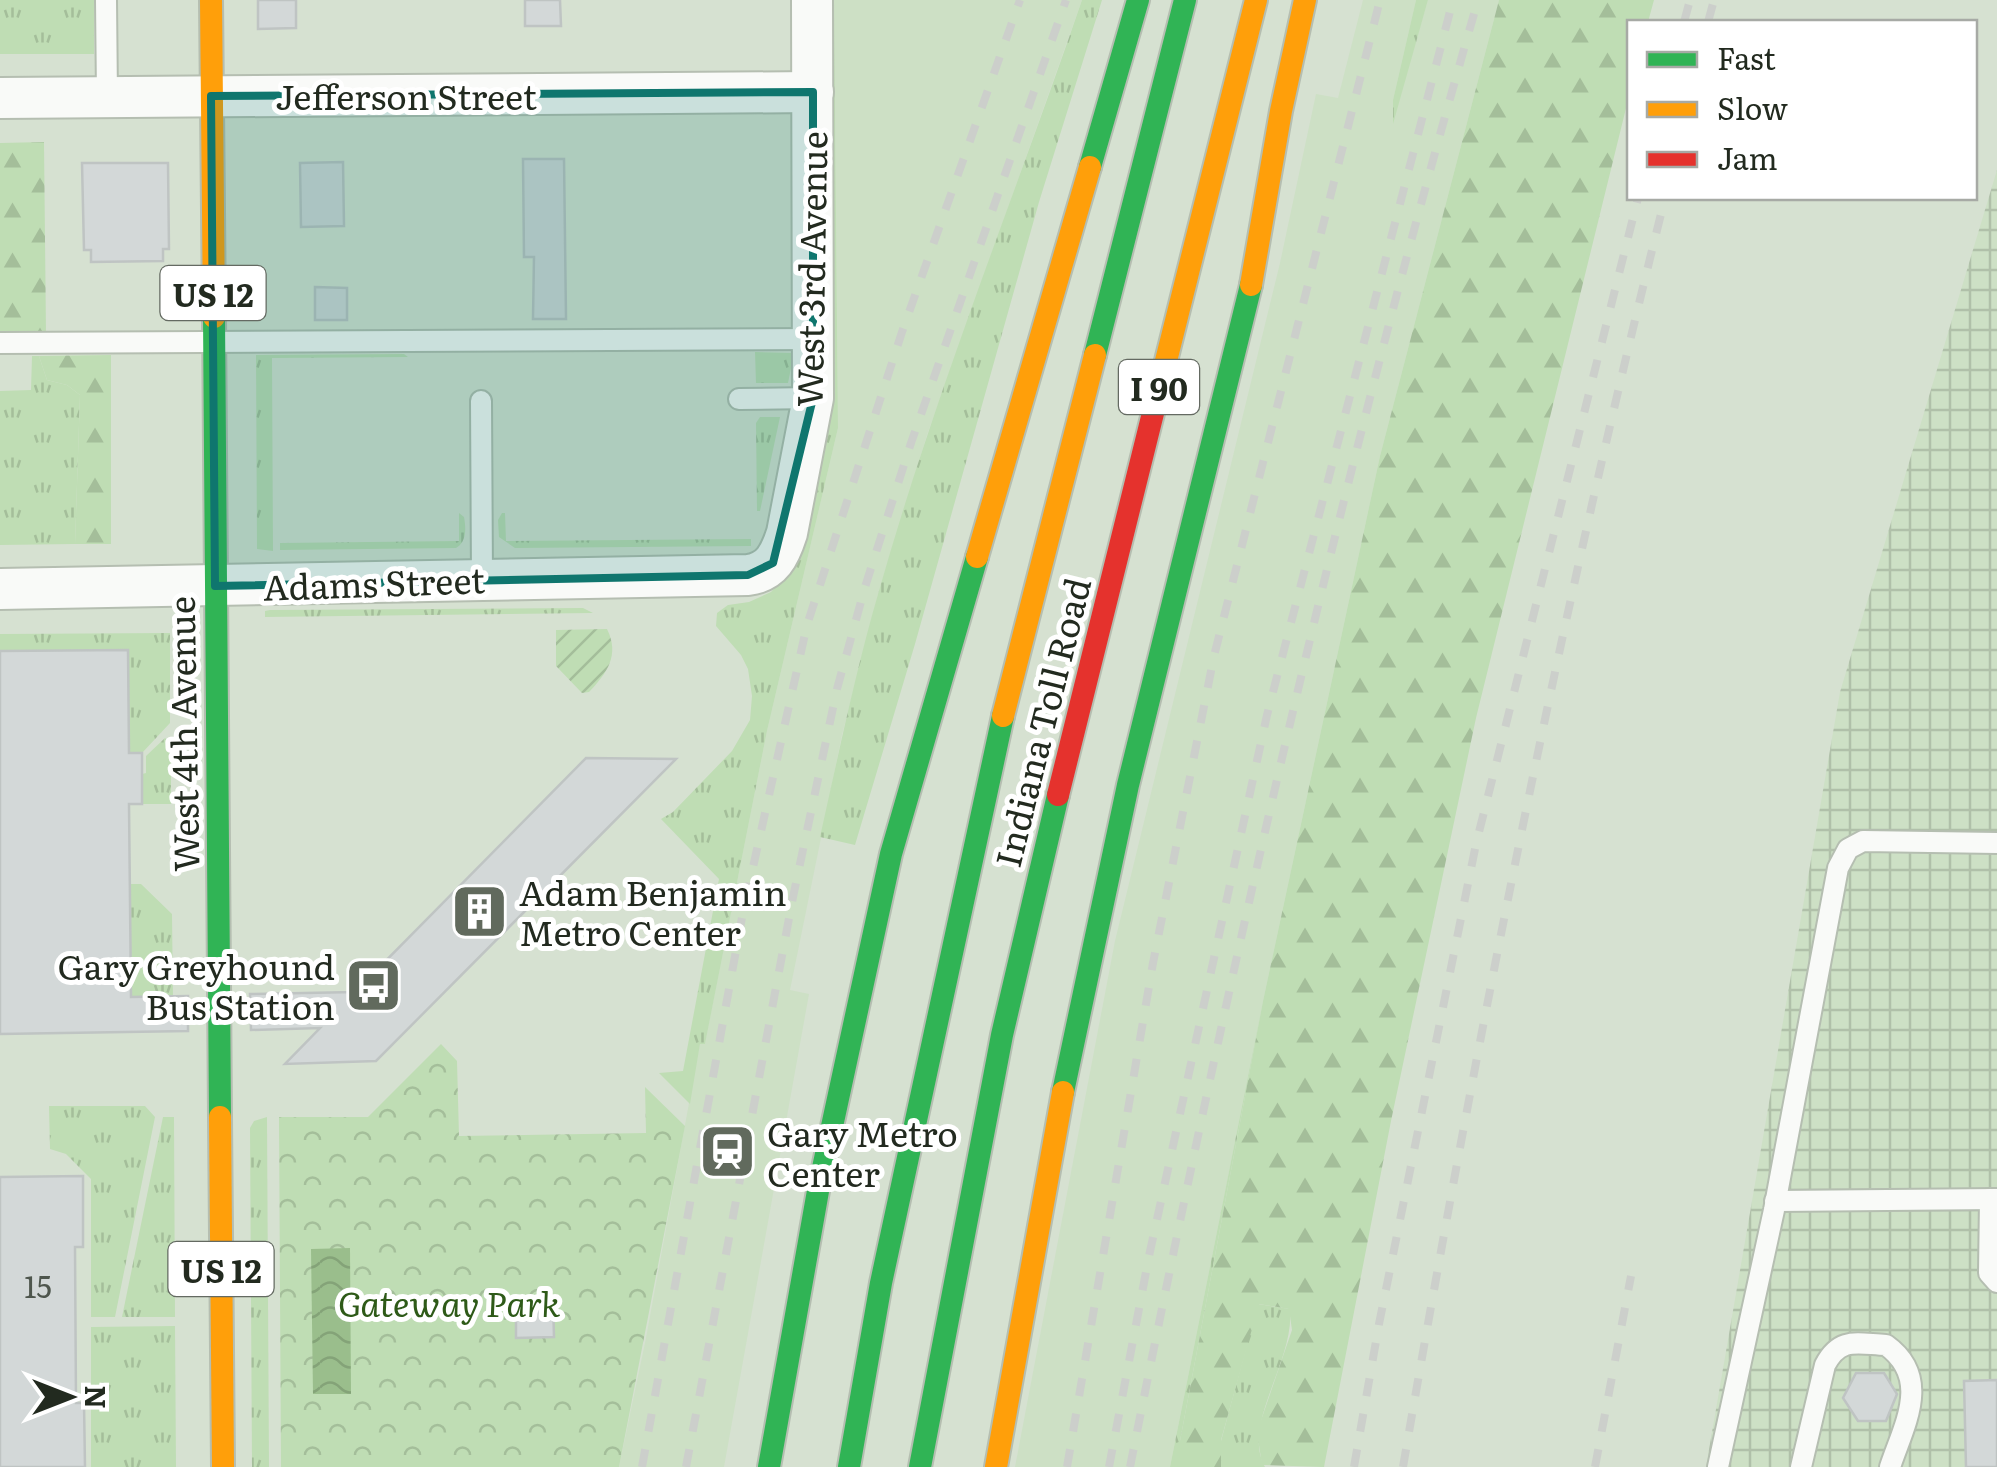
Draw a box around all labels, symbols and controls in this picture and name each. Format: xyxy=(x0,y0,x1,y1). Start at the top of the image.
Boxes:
legend xyxy=(1627,20,1977,200)
text: Fast xyxy=(1717,35,1776,79)
street label: Jefferson Street xyxy=(275,69,537,121)
text: Slow xyxy=(1717,85,1788,129)
street label: West 3rd Avenue xyxy=(782,131,838,407)
text: Jam xyxy=(1717,135,1777,179)
road number: US 12 xyxy=(160,266,266,320)
road number: I 90 xyxy=(1119,360,1199,414)
street label: Adams Street xyxy=(262,552,486,612)
street label: Indiana Toll Road xyxy=(980,572,1102,872)
street label: West 4th Avenue xyxy=(154,596,210,872)
place label: Adam Benjamin Metro Center xyxy=(519,865,787,957)
building icon: Adam Benjamin Metro Center xyxy=(450,881,510,941)
place label: Gary Greyhound Bus Station xyxy=(57,939,335,1031)
bus stop icon: Gary Greyhound Bus Station xyxy=(344,955,404,1015)
place label: Gary Metro Center xyxy=(767,1106,958,1198)
station icon: Gary Metro Center xyxy=(698,1122,758,1182)
road number: US 12 xyxy=(168,1242,274,1296)
house number: 15 xyxy=(24,1263,52,1307)
park label: Gateway Park xyxy=(338,1276,560,1328)
north arrow xyxy=(20,1347,120,1447)
text: N xyxy=(76,1385,118,1409)

